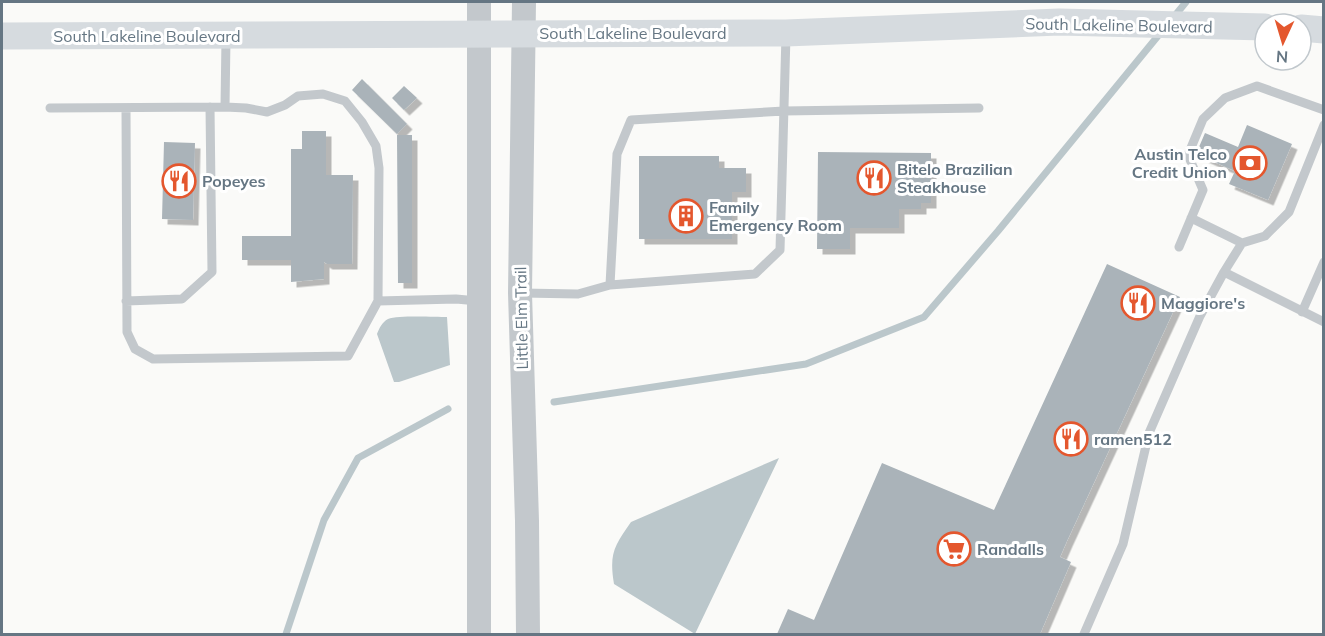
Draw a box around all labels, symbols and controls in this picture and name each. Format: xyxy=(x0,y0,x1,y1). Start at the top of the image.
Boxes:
north arrow xyxy=(1253,12,1313,72)
street label: South Lakeline Boulevard xyxy=(1025,13,1213,37)
street label: South Lakeline Boulevard xyxy=(539,23,727,43)
street label: South Lakeline Boulevard xyxy=(53,26,241,46)
text: N xyxy=(1275,47,1289,67)
place label: Austin Telco Credit Union xyxy=(1132,144,1227,182)
bank icon: Austin Telco Credit Union xyxy=(1232,145,1268,181)
place label: Bitelo Brazilian Steakhouse xyxy=(897,159,1013,197)
restaurant icon: Bitelo Brazilian Steakhouse xyxy=(856,160,892,196)
restaurant icon: Popeyes xyxy=(161,163,197,199)
place label: Popeyes xyxy=(202,171,266,191)
place label: Family Emergency Room xyxy=(709,197,842,235)
building icon: Family Emergency Room xyxy=(668,198,704,234)
street label: Little Elm Trail xyxy=(510,266,532,370)
restaurant icon: Maggiore's xyxy=(1120,285,1156,321)
place label: Maggiore's xyxy=(1161,293,1245,313)
restaurant icon: ramen512 xyxy=(1053,421,1089,457)
place label: ramen512 xyxy=(1094,429,1172,449)
supermarket icon: Randalls xyxy=(936,531,972,567)
place label: Randalls xyxy=(977,539,1044,559)

